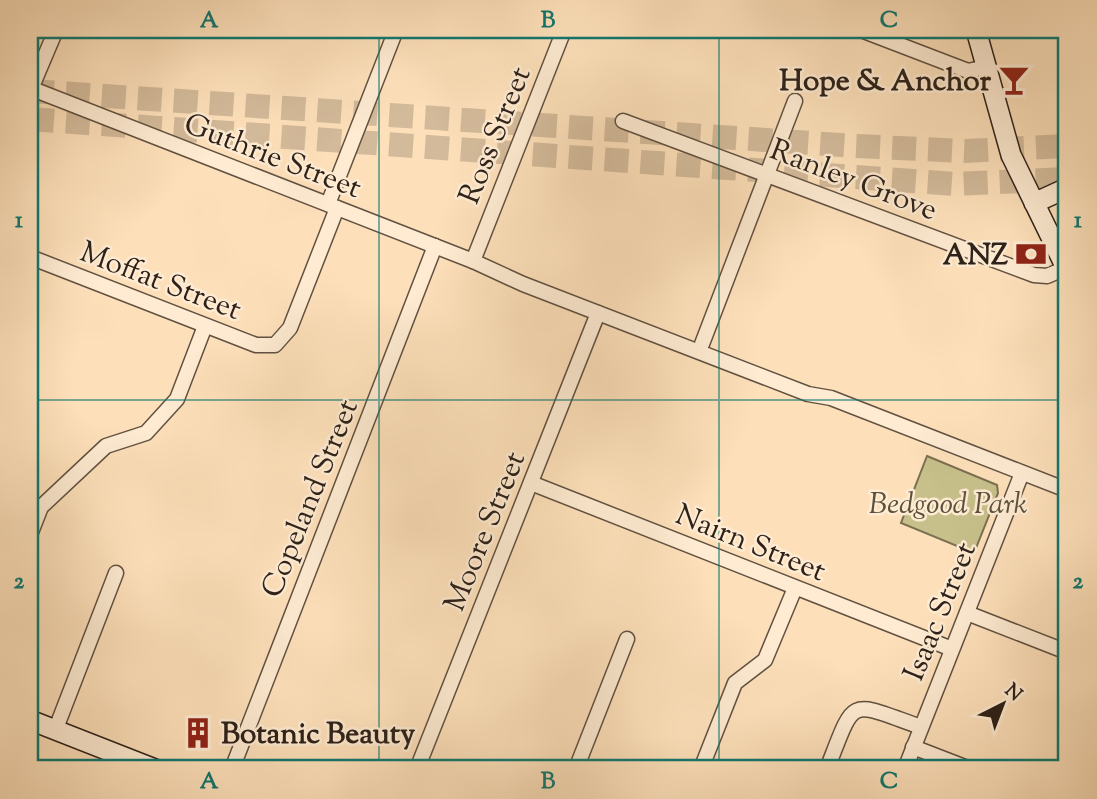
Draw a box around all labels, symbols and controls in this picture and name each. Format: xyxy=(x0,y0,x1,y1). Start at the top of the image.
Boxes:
text: A xyxy=(200,5,219,38)
text: B xyxy=(541,5,556,38)
text: C xyxy=(880,5,898,38)
street label: Ross Street xyxy=(449,61,543,211)
place label: Hope & Anchor xyxy=(779,61,992,104)
bar icon: Hope & Anchor xyxy=(997,63,1031,97)
street label: Guthrie Street xyxy=(177,104,367,211)
street label: Ranley Grove xyxy=(763,130,943,233)
text: 1 xyxy=(15,205,23,238)
text: 1 xyxy=(1074,205,1082,238)
street label: Moffat Street xyxy=(73,232,247,333)
place label: ANZ xyxy=(943,235,1008,278)
bank icon: ANZ xyxy=(1014,237,1048,271)
street label: Copeland Street xyxy=(252,393,371,605)
street label: Moore Street xyxy=(435,446,538,618)
park label: Bedgood Park xyxy=(869,484,1027,527)
street label: Nairn Street xyxy=(668,495,832,594)
street label: Isaac Street xyxy=(894,536,989,688)
text: 2 xyxy=(14,566,25,599)
text: 2 xyxy=(1073,566,1084,599)
north arrow xyxy=(968,670,1038,740)
text: N xyxy=(998,678,1027,708)
place label: Botanic Beauty xyxy=(221,714,415,757)
building icon: Botanic Beauty xyxy=(181,716,215,750)
text: A xyxy=(200,766,219,799)
text: B xyxy=(541,766,556,799)
text: C xyxy=(880,766,898,799)

